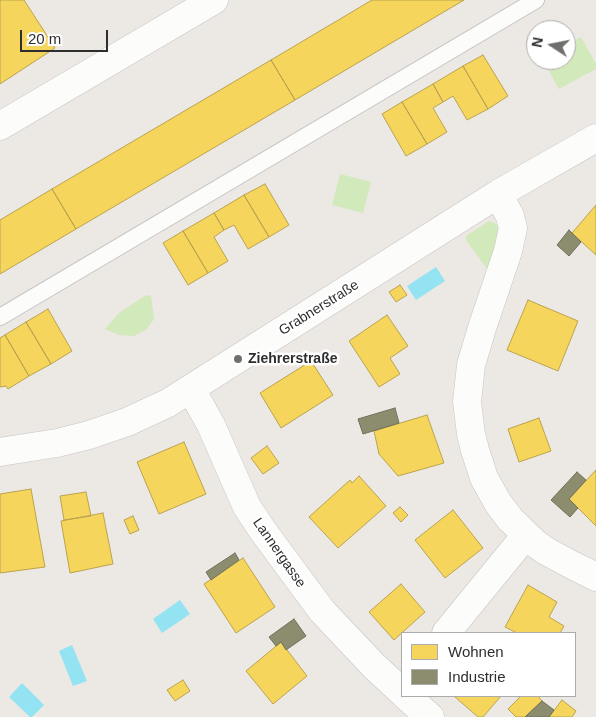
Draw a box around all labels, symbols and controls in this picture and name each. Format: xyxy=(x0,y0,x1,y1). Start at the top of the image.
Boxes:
scale bar xyxy=(22,20,110,52)
north arrow xyxy=(526,20,576,70)
text: 20 m xyxy=(28,30,61,47)
text: N xyxy=(528,36,546,49)
street label: Grabnerstraße xyxy=(276,277,362,339)
place label: Ziehrerstraße xyxy=(248,351,337,367)
marker: Ziehrerstraße xyxy=(232,353,244,365)
street label: Lannergasse xyxy=(249,515,309,591)
legend xyxy=(401,632,576,697)
text: Wohnen xyxy=(448,643,504,660)
text: Industrie xyxy=(448,668,506,685)

